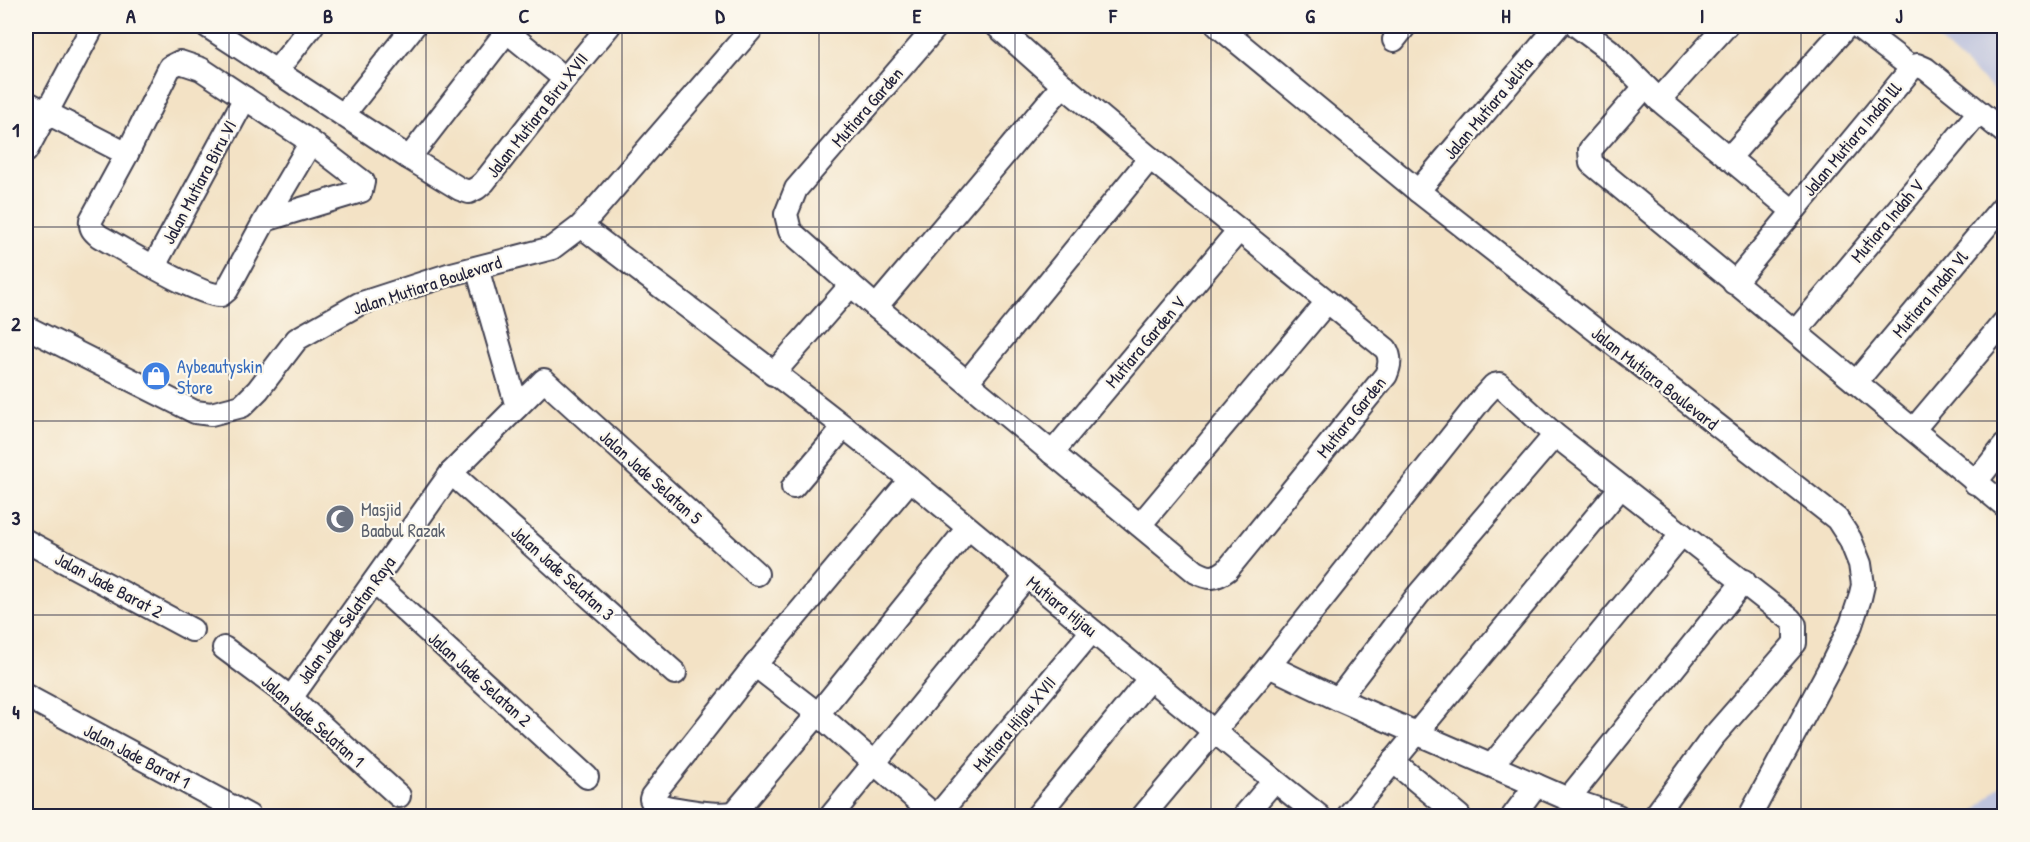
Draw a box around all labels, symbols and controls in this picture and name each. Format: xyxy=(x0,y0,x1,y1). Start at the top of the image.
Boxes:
text: A xyxy=(126,2,136,29)
text: B xyxy=(323,2,333,29)
text: C xyxy=(519,2,530,29)
text: D xyxy=(715,2,725,29)
text: E xyxy=(913,2,922,29)
text: F xyxy=(1108,2,1118,29)
text: G xyxy=(1305,2,1315,29)
text: H xyxy=(1501,2,1511,29)
text: I xyxy=(1700,2,1704,29)
text: J xyxy=(1895,2,1903,29)
street label: Jalan Mutiara Biru XVII xyxy=(480,47,594,183)
street label: Jalan Mutiara Jelita xyxy=(1438,51,1538,165)
street label: Mutiara Garden xyxy=(825,62,909,152)
street label: Jalan Mutiara Indah lll xyxy=(1797,76,1907,201)
text: 1 xyxy=(12,116,20,143)
street label: Jalan Mutiara Biru VI xyxy=(156,116,242,248)
street label: Mutiara Indah V xyxy=(1845,173,1930,268)
street label: Mutiara Indah Vl xyxy=(1886,245,1974,343)
street label: Jalan Mutiara Boulevard xyxy=(349,249,505,321)
street label: Mutiara Garden V xyxy=(1099,290,1191,393)
text: 2 xyxy=(11,310,21,337)
street label: Jalan Mutiara Boulevard xyxy=(1586,320,1724,436)
place label: Aybeautyskin Store xyxy=(177,354,263,400)
shop icon: Aybeautyskin Store xyxy=(140,360,172,392)
street label: Mutiara Garden xyxy=(1310,371,1392,463)
street label: Jalan Jade Selatan 5 xyxy=(594,424,708,530)
place label: Masjid Baabul Razak xyxy=(361,497,446,543)
mosque icon: Masjid Baabul Razak xyxy=(324,503,356,535)
text: 3 xyxy=(12,504,21,531)
street label: Jalan Jade Selatan 3 xyxy=(506,520,620,626)
street label: Jalan Jade Barat 2 xyxy=(51,546,168,624)
street label: Jalan Jade Selatan Raya xyxy=(291,551,401,689)
street label: Mutiara Hijau xyxy=(1021,570,1103,642)
street label: Jalan Jade Selatan 2 xyxy=(423,626,538,733)
street label: Jalan Jade Selatan 1 xyxy=(256,669,370,773)
street label: Mutiara Hijau XVII xyxy=(967,671,1061,777)
text: 4 xyxy=(12,698,20,725)
street label: Jalan Jade Barat 1 xyxy=(80,718,194,794)

